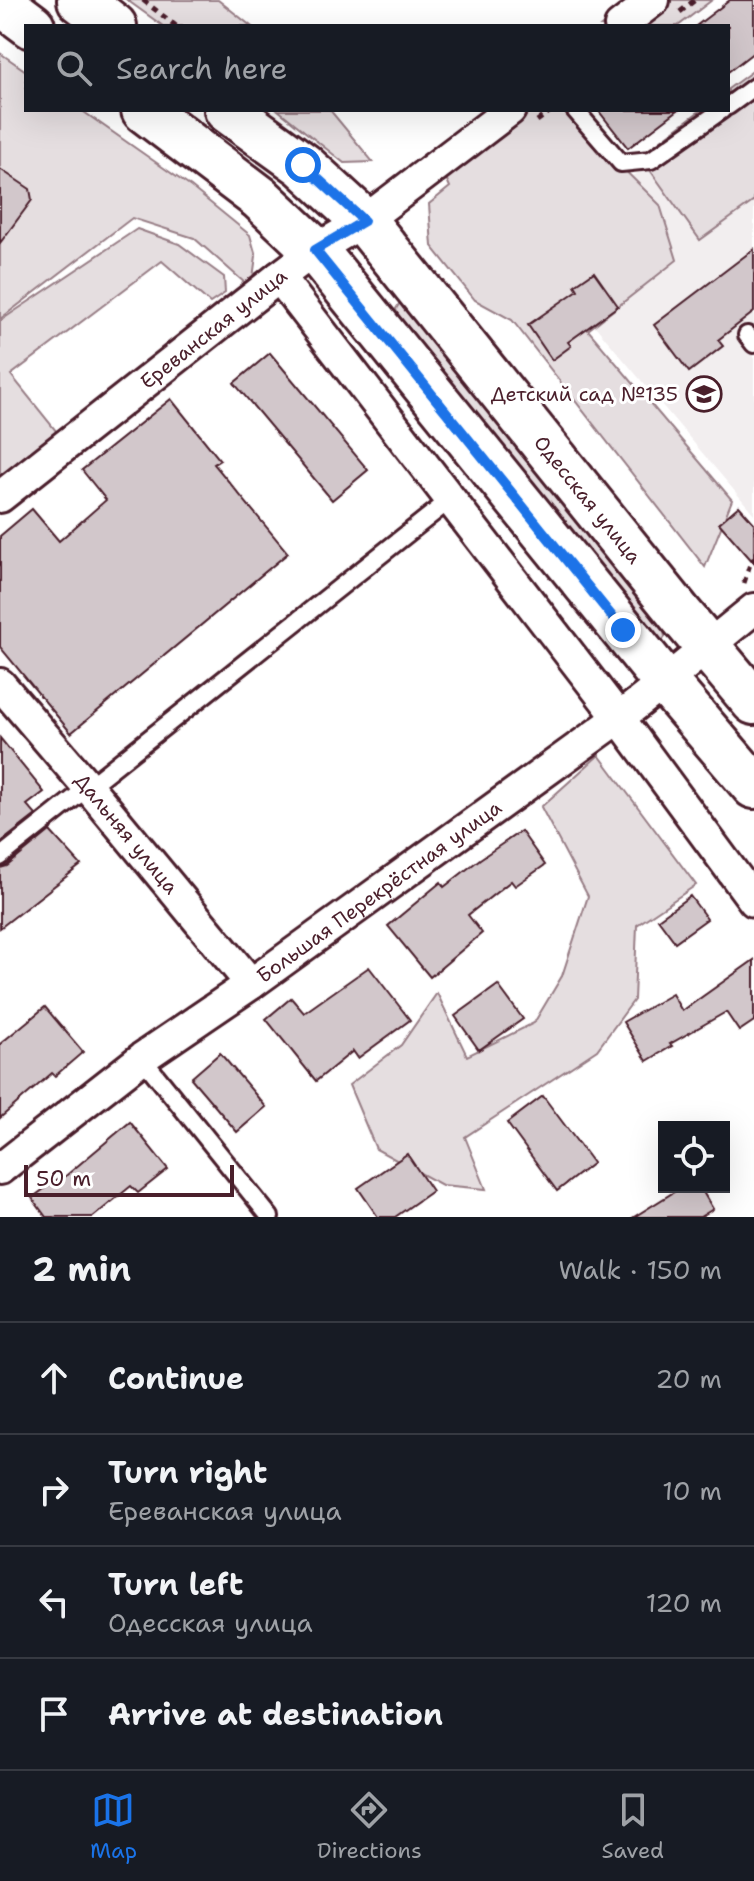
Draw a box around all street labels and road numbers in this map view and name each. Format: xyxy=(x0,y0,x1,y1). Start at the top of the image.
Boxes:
street label: Ереванская улица xyxy=(135,262,293,394)
street label: Одесская улица xyxy=(528,430,648,570)
street label: Дальняя улица xyxy=(69,768,185,900)
street label: Большая Перекрёстная улица xyxy=(251,794,507,989)

